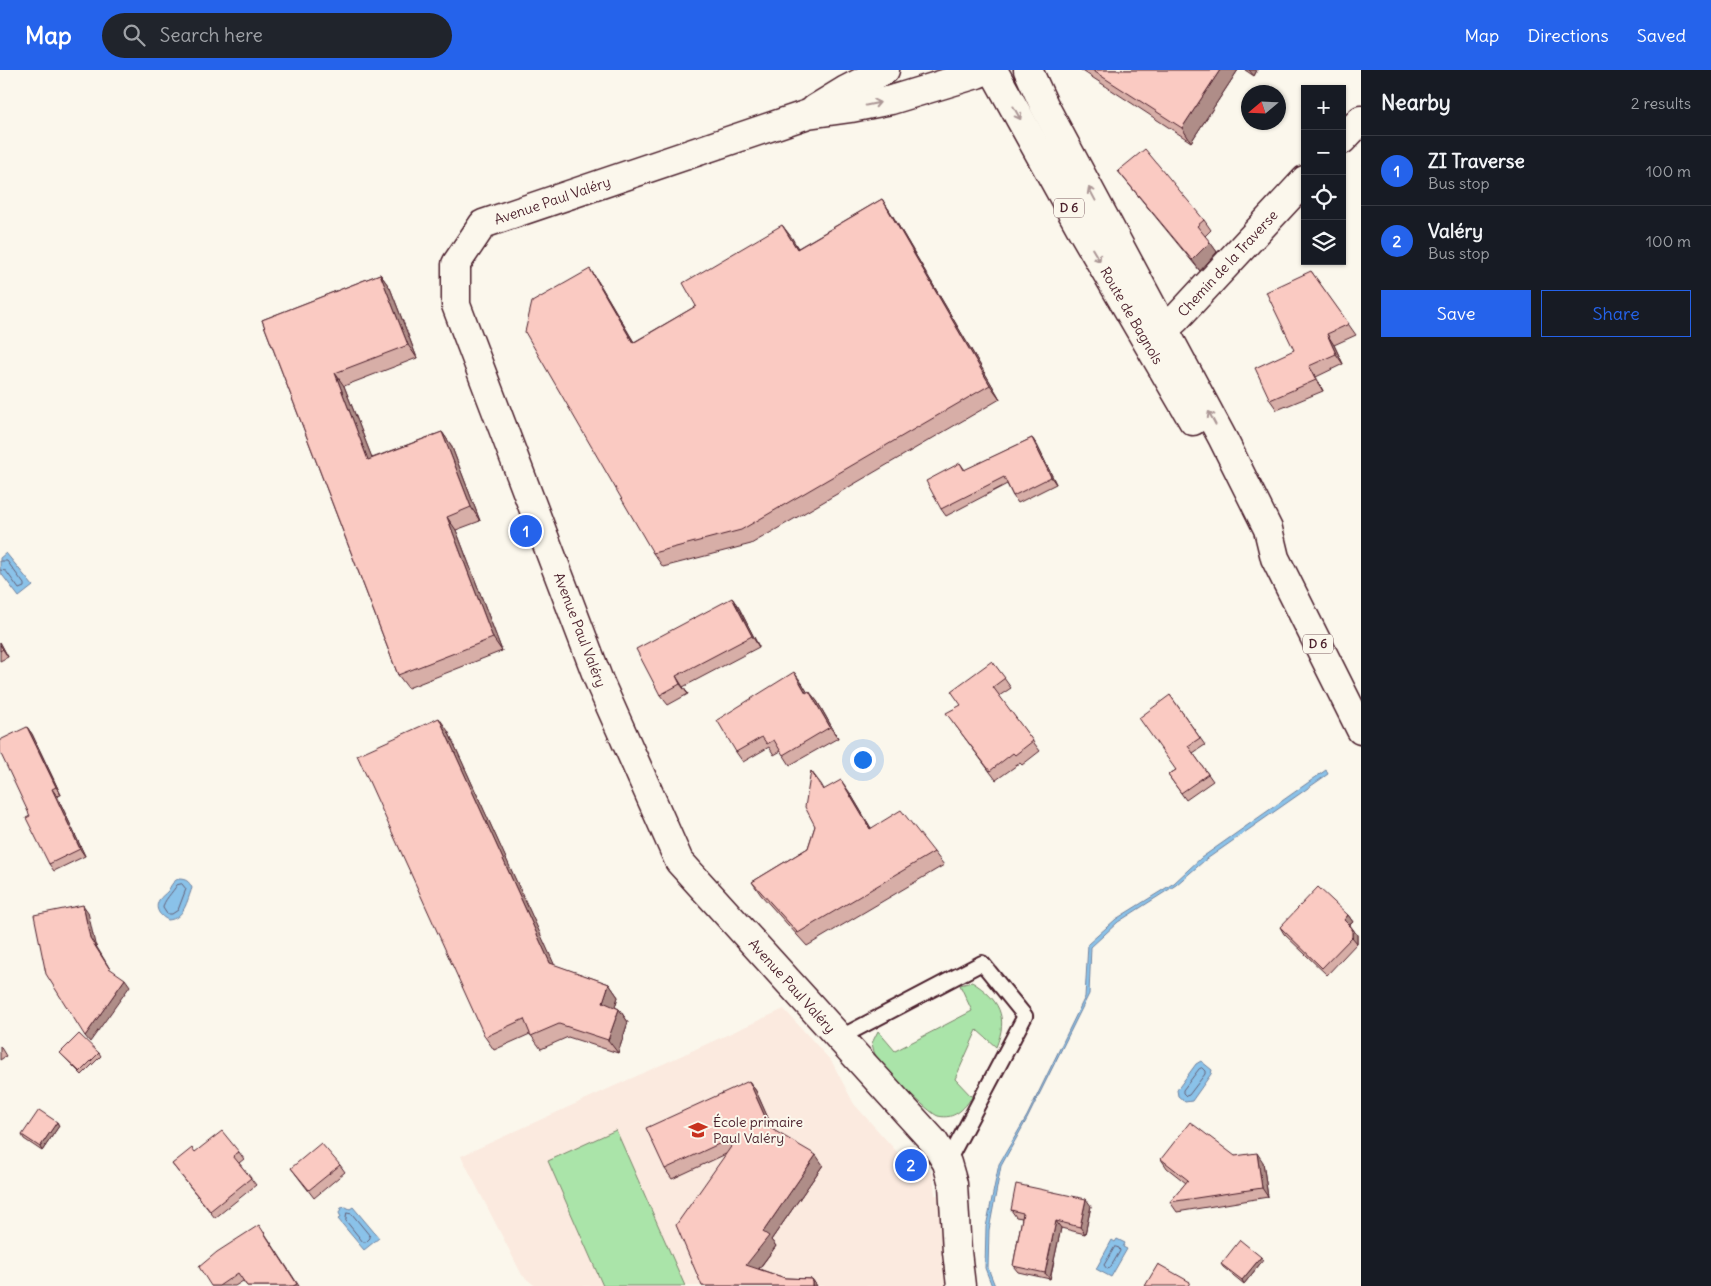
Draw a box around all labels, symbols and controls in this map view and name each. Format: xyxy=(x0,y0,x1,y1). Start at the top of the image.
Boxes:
search box xyxy=(102,13,452,58)
text: Map xyxy=(25,20,72,50)
icon: search xyxy=(120,21,148,49)
text: Search here xyxy=(160,23,263,47)
text: Map xyxy=(1464,24,1499,47)
text: Directions xyxy=(1527,24,1609,47)
text: Saved xyxy=(1637,24,1686,47)
north arrow xyxy=(1241,85,1286,130)
map controls xyxy=(1301,85,1346,265)
button: + xyxy=(1301,85,1346,130)
text: Nearby xyxy=(1381,89,1451,116)
text: 2 results xyxy=(1631,93,1691,113)
one-way arrow xyxy=(865,99,881,108)
one-way arrow xyxy=(1012,105,1022,120)
button: − xyxy=(1301,130,1346,175)
text: ZI Traverse xyxy=(1428,149,1525,173)
text: 1 xyxy=(1394,161,1400,181)
text: 100 m xyxy=(1646,161,1691,181)
street label: Avenue Paul Valéry xyxy=(492,173,613,229)
text: Bus stop xyxy=(1428,173,1490,193)
button: locate xyxy=(1301,175,1346,220)
one-way arrow xyxy=(1087,187,1097,202)
road number: D 6 xyxy=(1054,198,1084,218)
street label: Chemin de la Traverse xyxy=(1174,206,1282,321)
text: Valéry xyxy=(1428,219,1483,243)
button: layers xyxy=(1301,220,1346,265)
text: 2 xyxy=(1393,231,1401,251)
text: 100 m xyxy=(1646,231,1691,251)
text: Bus stop xyxy=(1428,243,1490,263)
one-way arrow xyxy=(1092,247,1102,261)
street label: Route de Bagnols xyxy=(1096,264,1167,368)
button: Save xyxy=(1381,290,1531,337)
button: Share xyxy=(1541,290,1691,337)
one-way arrow xyxy=(1207,411,1216,426)
pin: 1 xyxy=(510,512,542,550)
street label: Avenue Paul Valéry xyxy=(550,570,610,690)
road number: D 6 xyxy=(1303,634,1333,654)
your location xyxy=(850,747,876,773)
street label: Avenue Paul Valéry xyxy=(745,935,839,1037)
place label: École primaire Paul Valéry xyxy=(713,1113,803,1147)
school or university icon: École primaire Paul Valéry xyxy=(687,1119,709,1141)
pin: 2 xyxy=(895,1146,927,1184)

